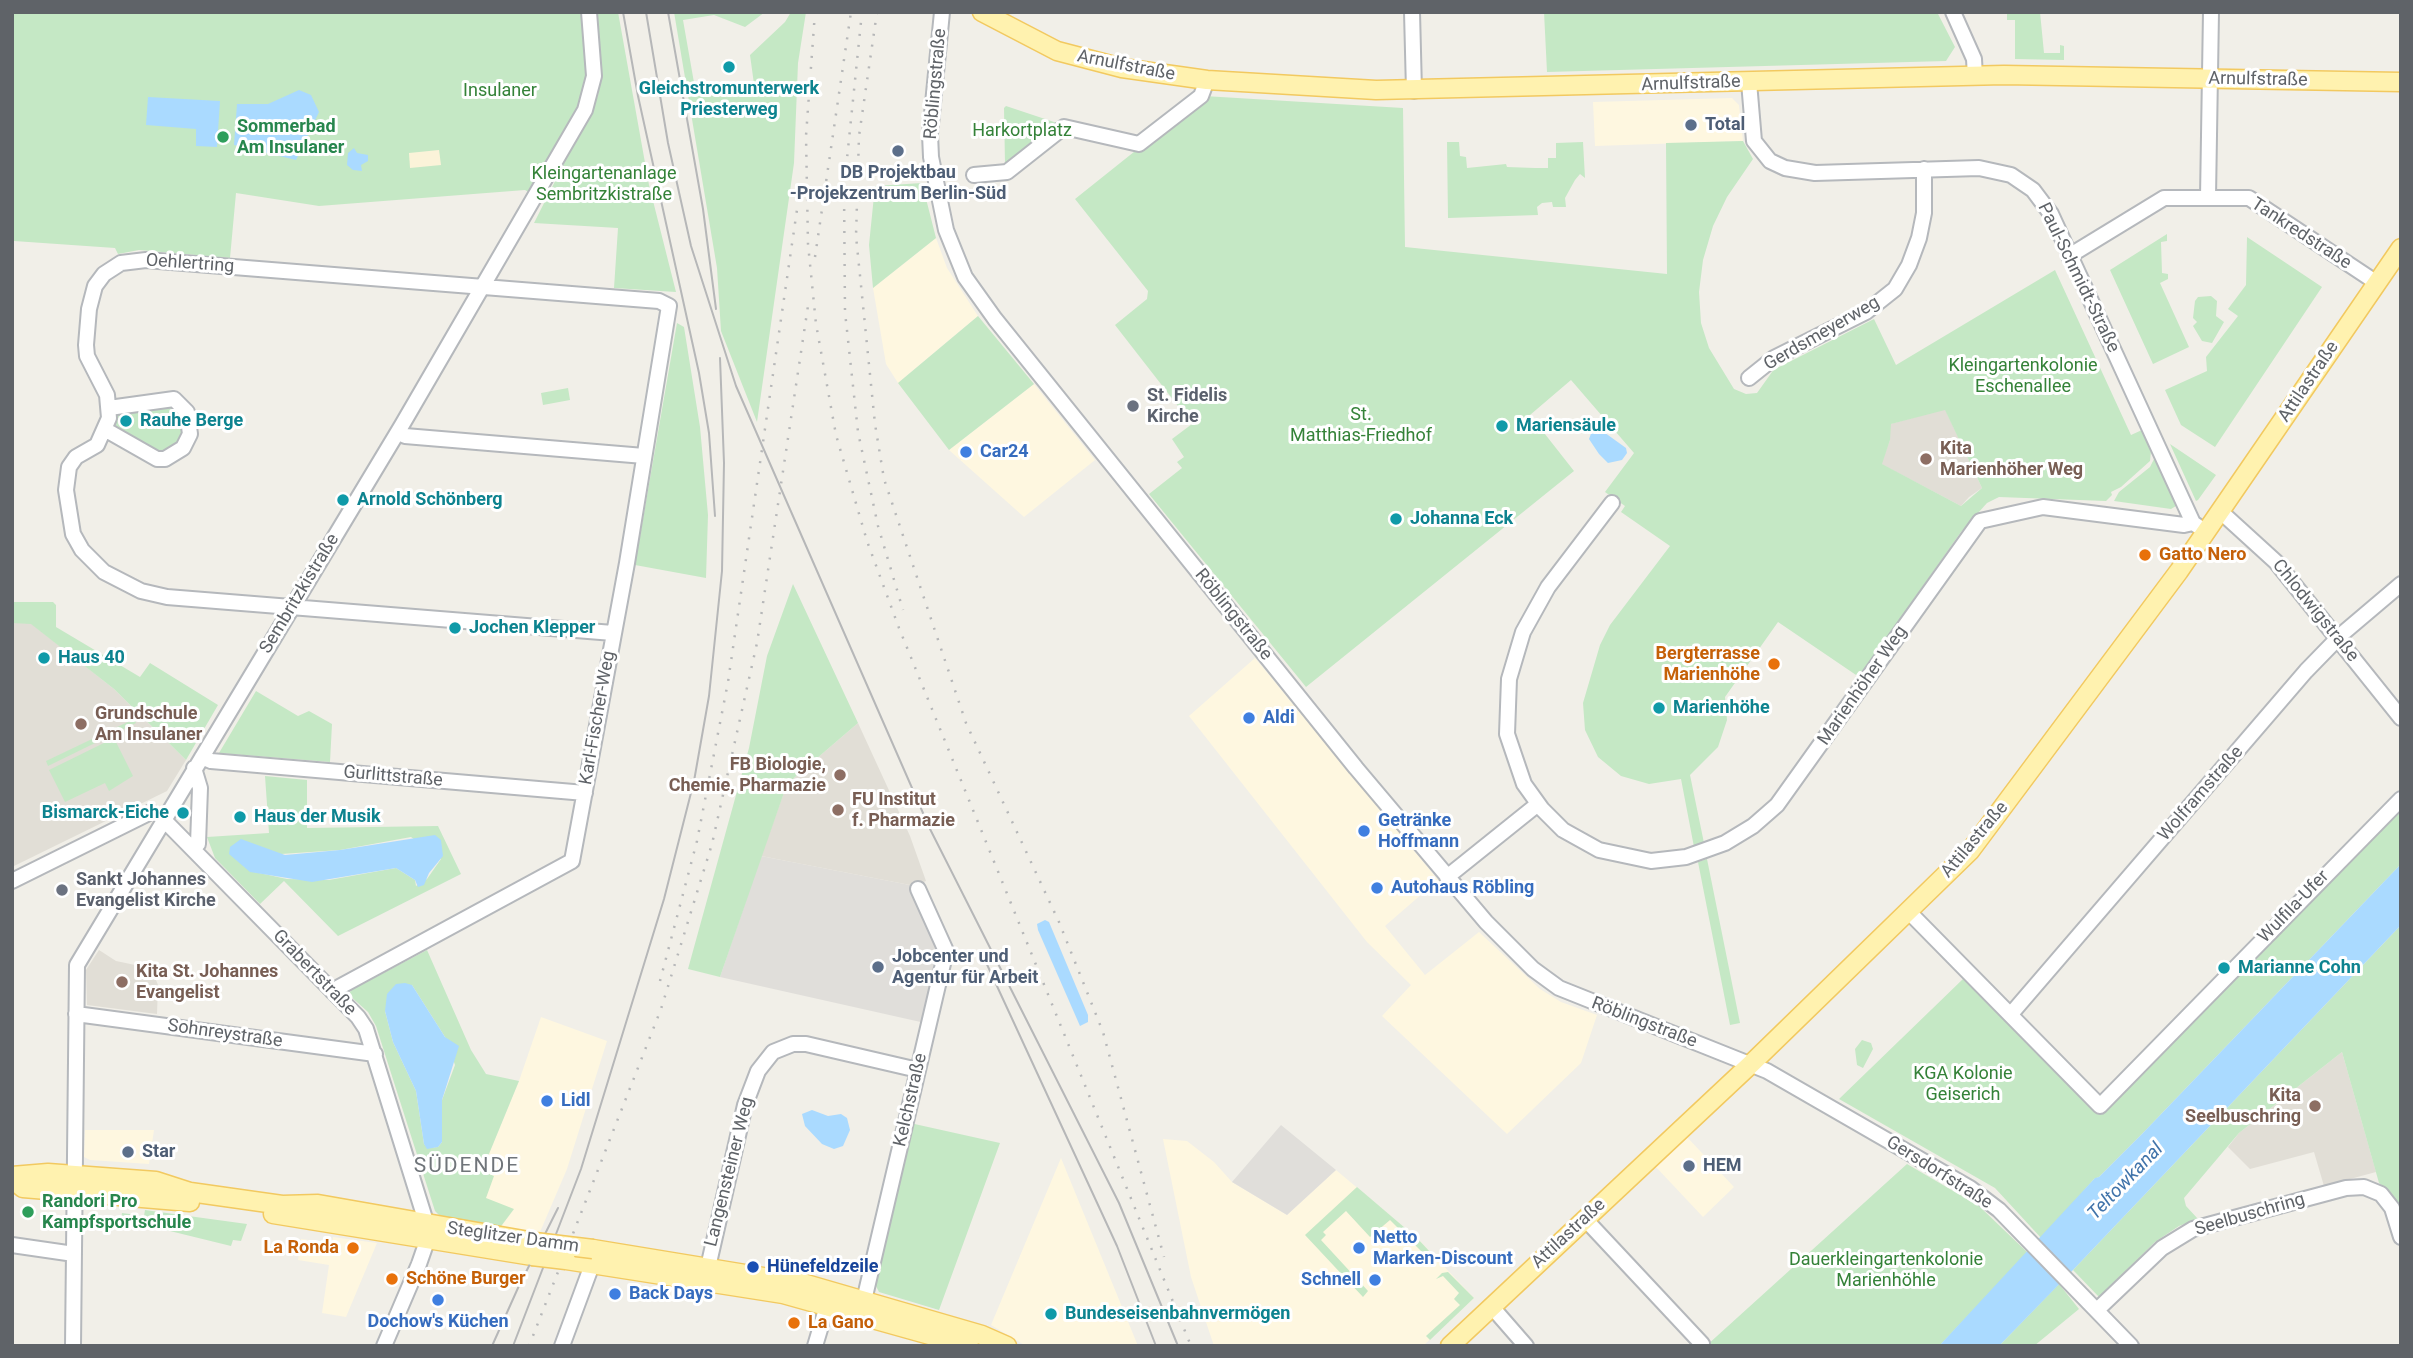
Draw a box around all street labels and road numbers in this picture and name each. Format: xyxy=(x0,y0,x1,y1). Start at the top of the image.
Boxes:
street label: Röblingstraße xyxy=(920,28,952,140)
street label: Arnulfstraße xyxy=(1075,46,1177,86)
street label: Arnulfstraße xyxy=(2208,68,2308,92)
street label: Arnulfstraße xyxy=(1641,71,1741,97)
street label: Tankredstraße xyxy=(2247,194,2355,274)
street label: Paul-Schmidt-Straße xyxy=(2032,200,2124,356)
street label: Oehlertring xyxy=(145,250,235,278)
street label: Gerdsmeyerweg xyxy=(1760,292,1884,376)
street label: Attilastraße xyxy=(2274,337,2344,427)
street label: Sembritzkistraße xyxy=(256,530,344,658)
street label: Chlodwigstraße xyxy=(2267,555,2363,667)
street label: Röblingstraße xyxy=(1190,565,1276,665)
street label: Marienhöher Weg xyxy=(1814,622,1912,750)
street label: Karl-Fischer-Weg xyxy=(576,649,620,787)
street label: Wolframstraße xyxy=(2154,742,2248,846)
street label: Gurlittstraße xyxy=(342,762,444,792)
street label: Attilastraße xyxy=(1937,797,2013,883)
street label: Wulfila-Ufer xyxy=(2254,866,2334,948)
street label: Grabertstraße xyxy=(268,926,360,1020)
street label: Röblingstraße xyxy=(1588,993,1700,1053)
street label: Sohnreystraße xyxy=(166,1015,284,1053)
street label: Kelchstraße xyxy=(890,1051,932,1149)
street label: Langensteiner Weg xyxy=(701,1095,759,1249)
street label: Gersdorfstraße xyxy=(1882,1132,1996,1214)
street label: Seelbuschring xyxy=(2193,1189,2307,1241)
street label: Attilastraße xyxy=(1528,1194,1610,1274)
street label: Steglitzer Damm xyxy=(446,1218,580,1258)

